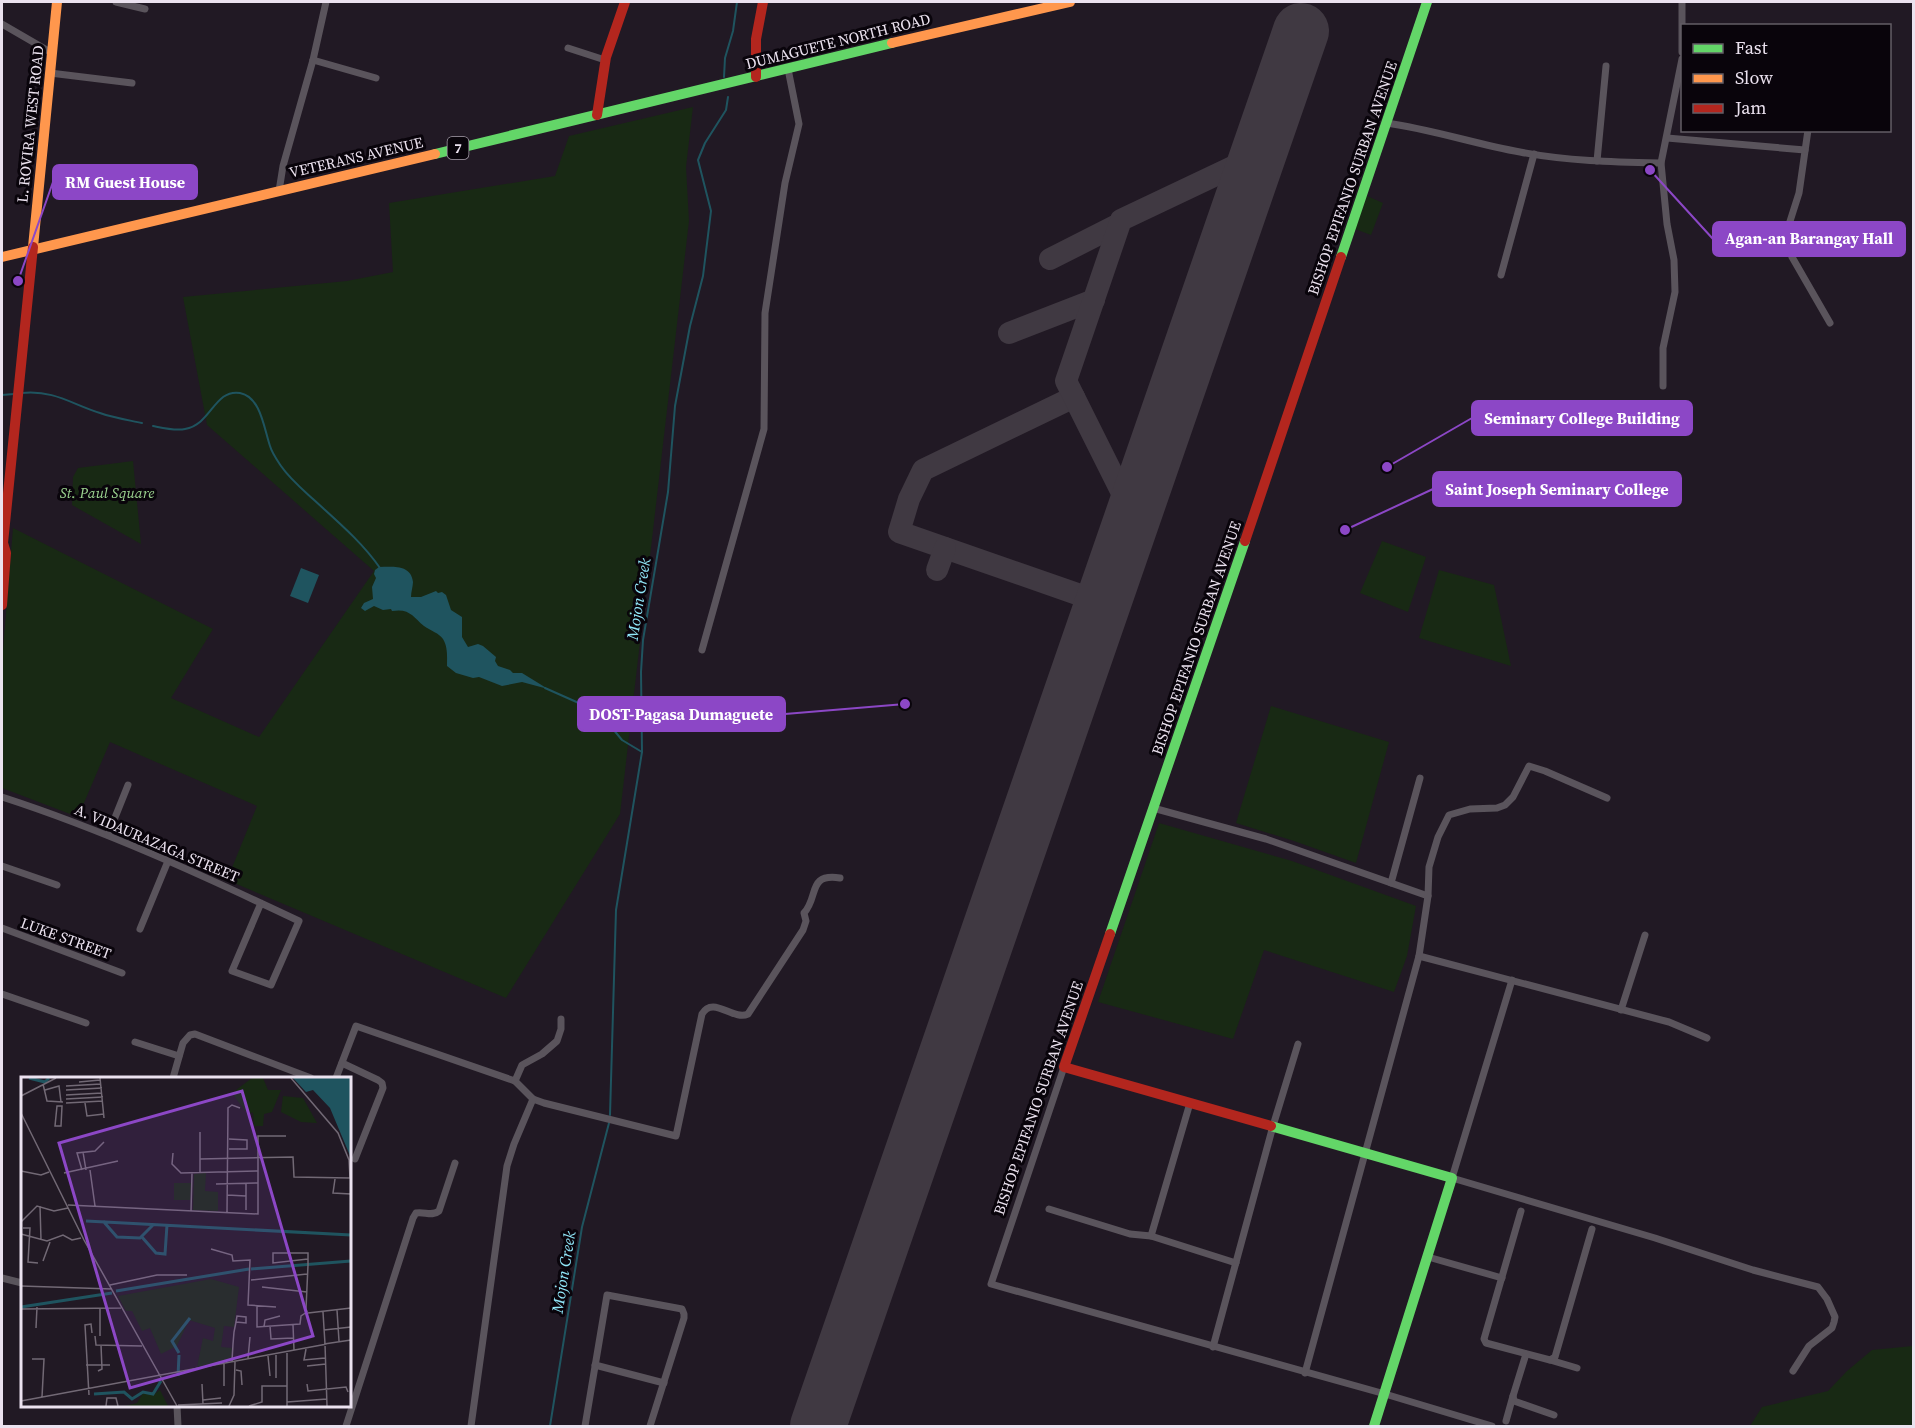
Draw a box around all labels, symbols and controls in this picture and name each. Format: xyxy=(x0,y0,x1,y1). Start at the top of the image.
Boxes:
street label: DUMAGUETE NORTH ROAD xyxy=(743,8,933,74)
legend xyxy=(1681,24,1891,132)
text: Fast xyxy=(1735,35,1768,60)
street label: L. ROVIRA WEST ROAD xyxy=(11,44,49,204)
street label: BISHOP EPIFANIO SURBAN AVENUE xyxy=(1302,58,1402,298)
text: Slow xyxy=(1735,65,1773,90)
text: Jam xyxy=(1734,95,1767,120)
street label: VETERANS AVENUE xyxy=(287,131,425,183)
road number: 7 xyxy=(448,137,468,159)
callout: RM Guest House xyxy=(53,165,197,199)
text: RM Guest House xyxy=(65,171,185,193)
callout: Agan-an Barangay Hall xyxy=(1713,222,1905,256)
text: Agan-an Barangay Hall xyxy=(1725,227,1893,249)
callout: Seminary College Building xyxy=(1472,401,1692,435)
text: Seminary College Building xyxy=(1484,407,1680,429)
callout: Saint Joseph Seminary College xyxy=(1433,472,1681,506)
text: Saint Joseph Seminary College xyxy=(1445,478,1669,500)
park label: St. Paul Square xyxy=(60,482,154,503)
street label: BISHOP EPIFANIO SURBAN AVENUE xyxy=(1146,518,1246,758)
water label: Mojon Creek xyxy=(621,556,655,643)
callout: DOST-Pagasa Dumaguete xyxy=(578,697,785,731)
text: DOST-Pagasa Dumaguete xyxy=(589,703,773,725)
street label: A. VIDAURAZAGA STREET xyxy=(71,799,243,887)
street label: LUKE STREET xyxy=(18,912,114,964)
street label: BISHOP EPIFANIO SURBAN AVENUE xyxy=(988,978,1088,1218)
inset map xyxy=(21,1077,351,1407)
water label: Mojon Creek xyxy=(546,1229,580,1316)

